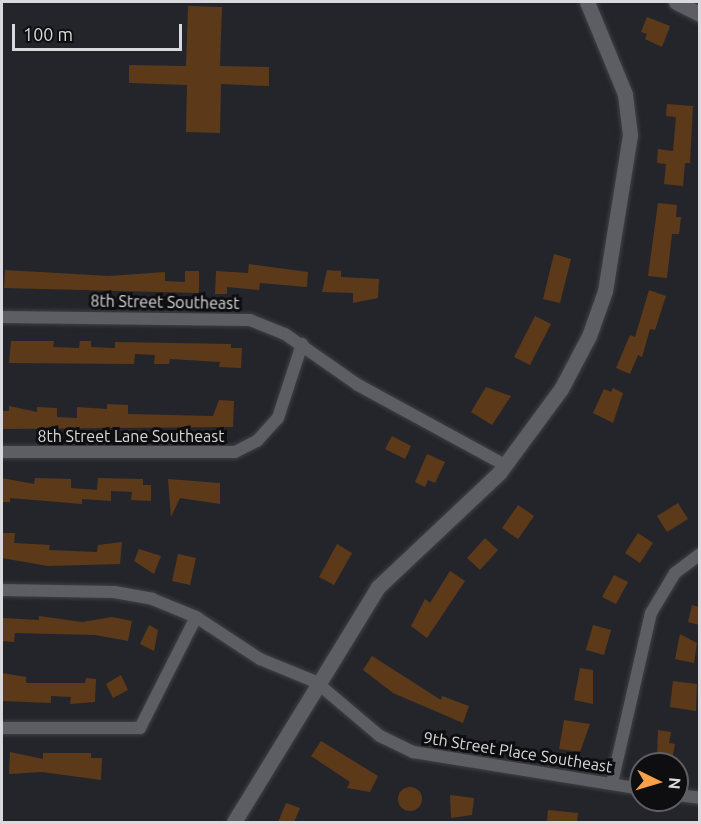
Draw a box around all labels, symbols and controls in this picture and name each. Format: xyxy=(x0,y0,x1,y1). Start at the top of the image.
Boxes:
scale bar xyxy=(15,12,184,50)
text: 100 m xyxy=(23,24,73,44)
street label: 8th Street Southeast xyxy=(90,291,240,313)
street label: 8th Street Lane Southeast xyxy=(37,426,225,446)
street label: 9th Street Place Southeast xyxy=(422,728,614,776)
north arrow xyxy=(629,752,689,812)
text: N xyxy=(665,777,684,790)

